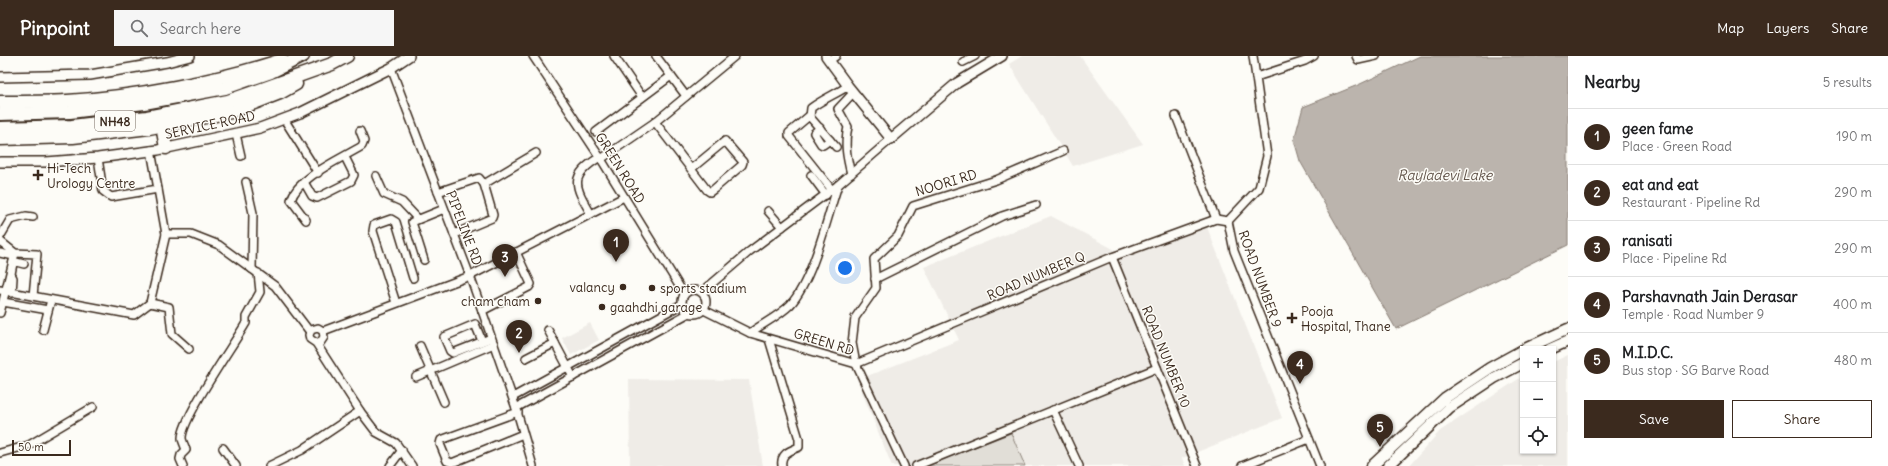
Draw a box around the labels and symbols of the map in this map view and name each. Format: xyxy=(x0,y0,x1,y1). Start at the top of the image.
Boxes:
street label: SERVICE ROAD xyxy=(163,107,257,143)
road number: NH48 xyxy=(95,111,135,131)
street label: GREEN ROAD xyxy=(591,129,649,207)
place label: Hi-Tech Urology Centre xyxy=(47,160,135,192)
street label: NOORI RD xyxy=(913,166,979,200)
water label: Rayladevi Lake xyxy=(1398,166,1494,184)
marker: Hi-Tech Urology Centre xyxy=(32,169,44,181)
street label: PIPELINE RD xyxy=(442,188,486,268)
street label: ROAD NUMBER 9 xyxy=(1235,228,1285,330)
pin: 1 xyxy=(603,229,629,262)
pin: 3 xyxy=(492,244,518,277)
street label: ROAD NUMBER Q xyxy=(985,248,1088,304)
your location xyxy=(835,258,855,278)
place label: valancy xyxy=(569,279,615,296)
place label: sports stadium xyxy=(660,280,747,297)
marker: valancy xyxy=(618,282,628,292)
marker: sports stadium xyxy=(647,283,657,293)
place label: cham cham xyxy=(461,293,530,310)
marker: cham cham xyxy=(533,296,543,306)
place label: gaahdhi garage xyxy=(610,299,702,316)
marker: gaahdhi garage xyxy=(597,302,607,312)
street label: ROAD NUMBER 10 xyxy=(1138,303,1194,411)
place label: Pooja Hospital, Thane xyxy=(1301,303,1391,335)
marker: Pooja Hospital, Thane xyxy=(1286,312,1298,324)
pin: 2 xyxy=(506,320,532,353)
street label: GREEN RD xyxy=(792,325,856,359)
pin: 4 xyxy=(1287,351,1313,384)
pin: 5 xyxy=(1367,414,1393,447)
scale bar xyxy=(12,438,71,457)

